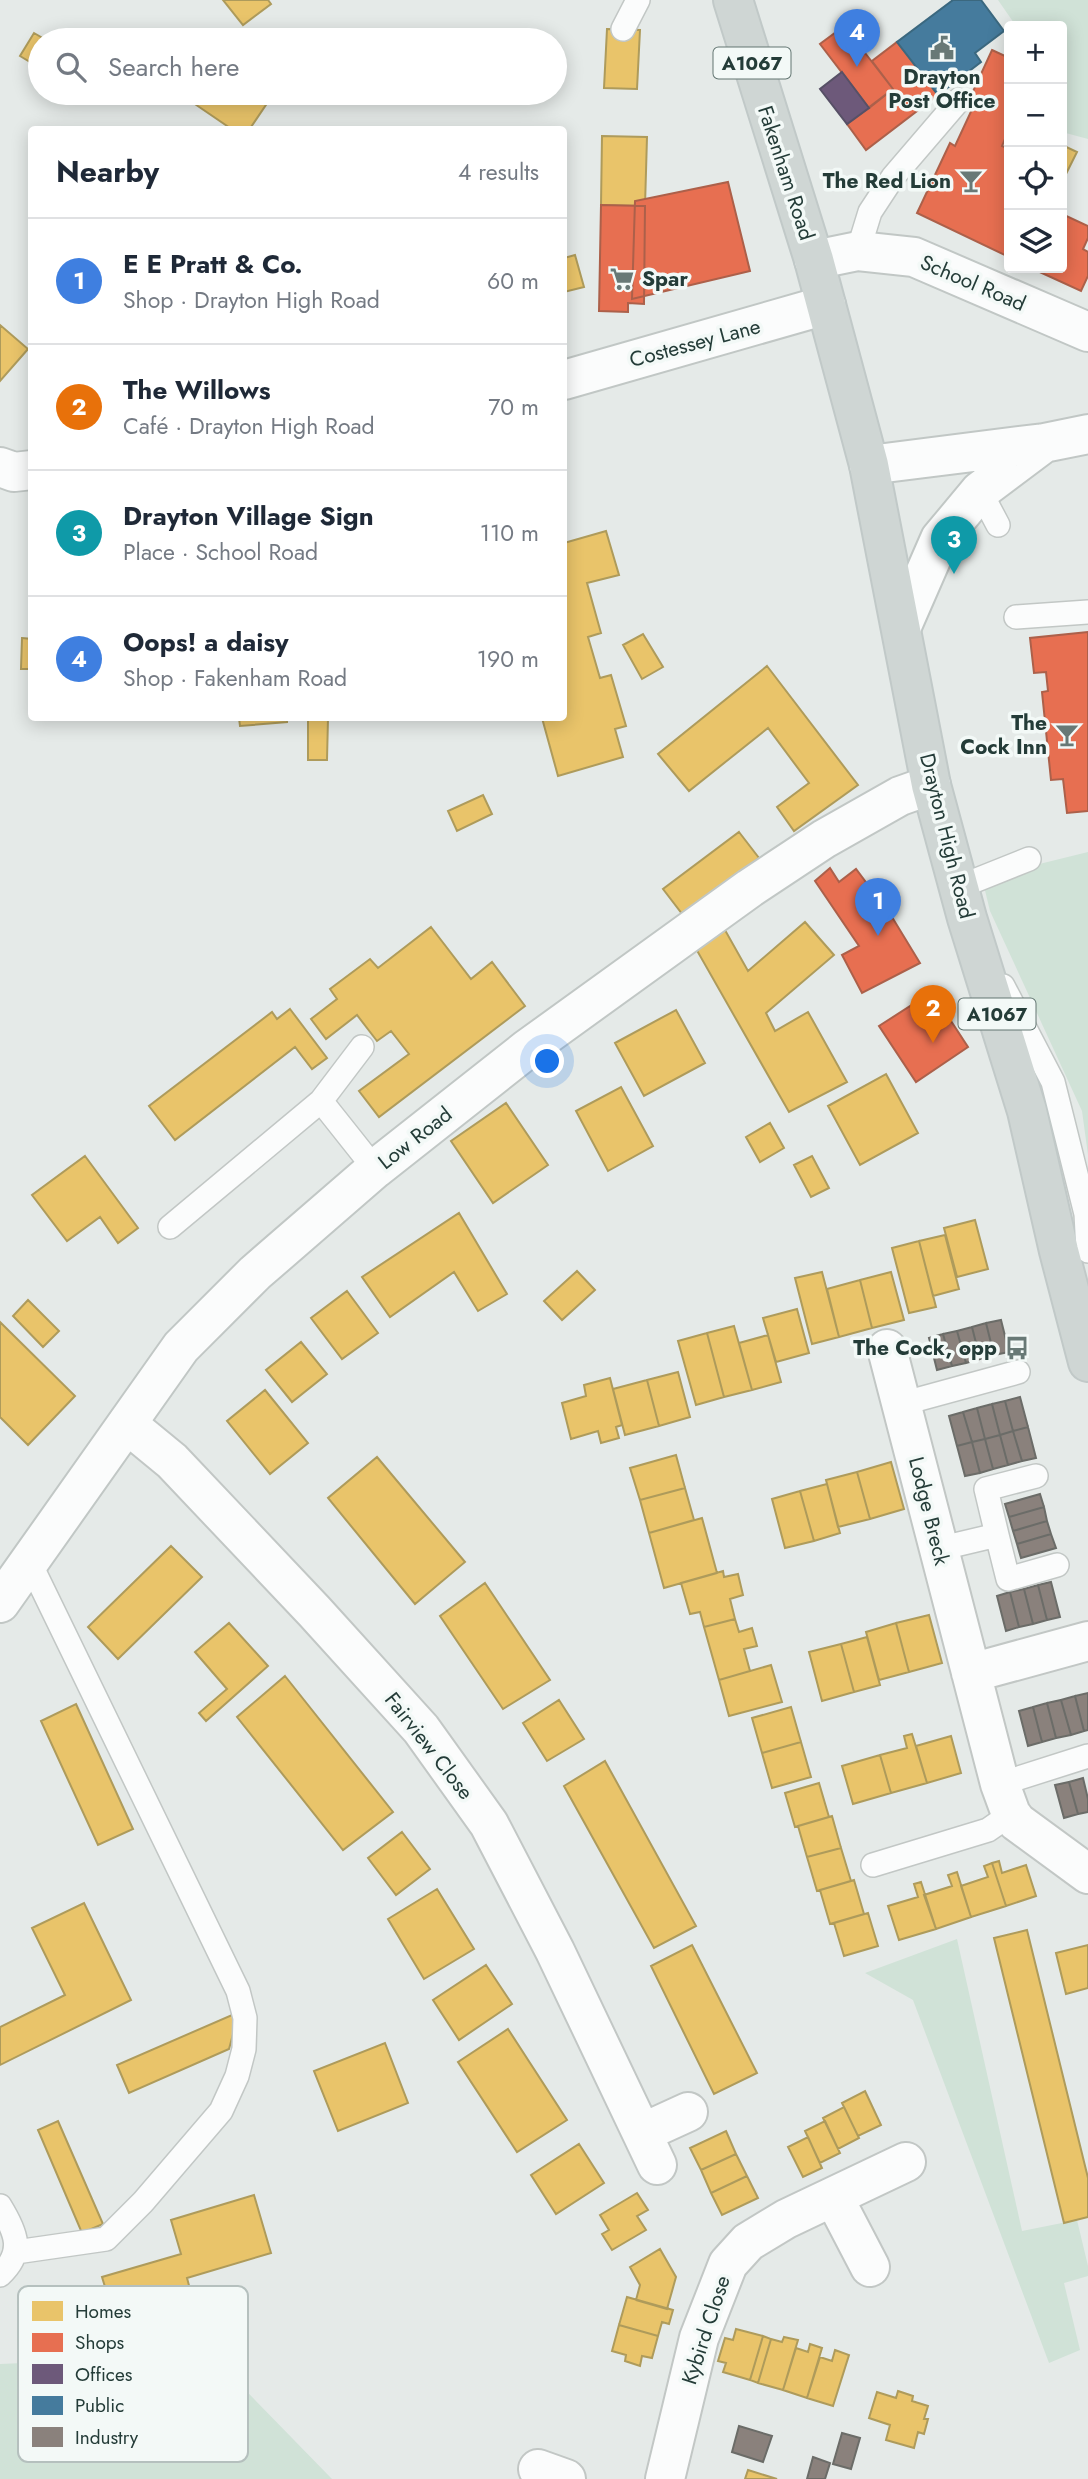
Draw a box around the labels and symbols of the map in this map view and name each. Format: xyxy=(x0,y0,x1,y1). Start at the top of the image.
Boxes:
pin: 4 xyxy=(834,9,880,67)
public building icon: Drayton Post Office xyxy=(928,34,956,62)
road number: A1067 xyxy=(714,48,790,78)
place label: Drayton Post Office xyxy=(888,62,996,116)
street label: Fakenham Road xyxy=(750,102,822,244)
place label: The Red Lion xyxy=(823,166,951,196)
bar icon: The Red Lion xyxy=(957,167,985,195)
street label: School Road xyxy=(916,247,1030,319)
place label: Spar xyxy=(642,264,688,294)
supermarket icon: Spar xyxy=(608,265,636,293)
street label: Costessey Lane xyxy=(626,311,764,375)
pin: 3 xyxy=(931,516,977,574)
place label: The Cock Inn xyxy=(960,708,1047,762)
bar icon: The Cock Inn xyxy=(1053,721,1081,749)
street label: Drayton High Road xyxy=(912,750,982,922)
pin: 1 xyxy=(855,878,901,936)
pin: 2 xyxy=(910,985,956,1043)
road number: A1067 xyxy=(958,998,1036,1030)
your location xyxy=(530,1044,564,1078)
street label: Low Road xyxy=(372,1100,458,1176)
place label: The Cock, opp xyxy=(853,1333,997,1363)
bus stop icon: The Cock, opp xyxy=(1003,1334,1031,1362)
street label: Lodge Breck xyxy=(901,1454,957,1569)
street label: Fairview Close xyxy=(377,1686,481,1806)
street label: Kybird Close xyxy=(674,2271,738,2388)
legend xyxy=(18,2286,248,2462)
text: Homes xyxy=(75,2298,132,2325)
text: Shops xyxy=(75,2329,125,2356)
text: Offices xyxy=(75,2361,133,2388)
text: Public xyxy=(75,2392,124,2419)
text: Industry xyxy=(75,2424,139,2451)

